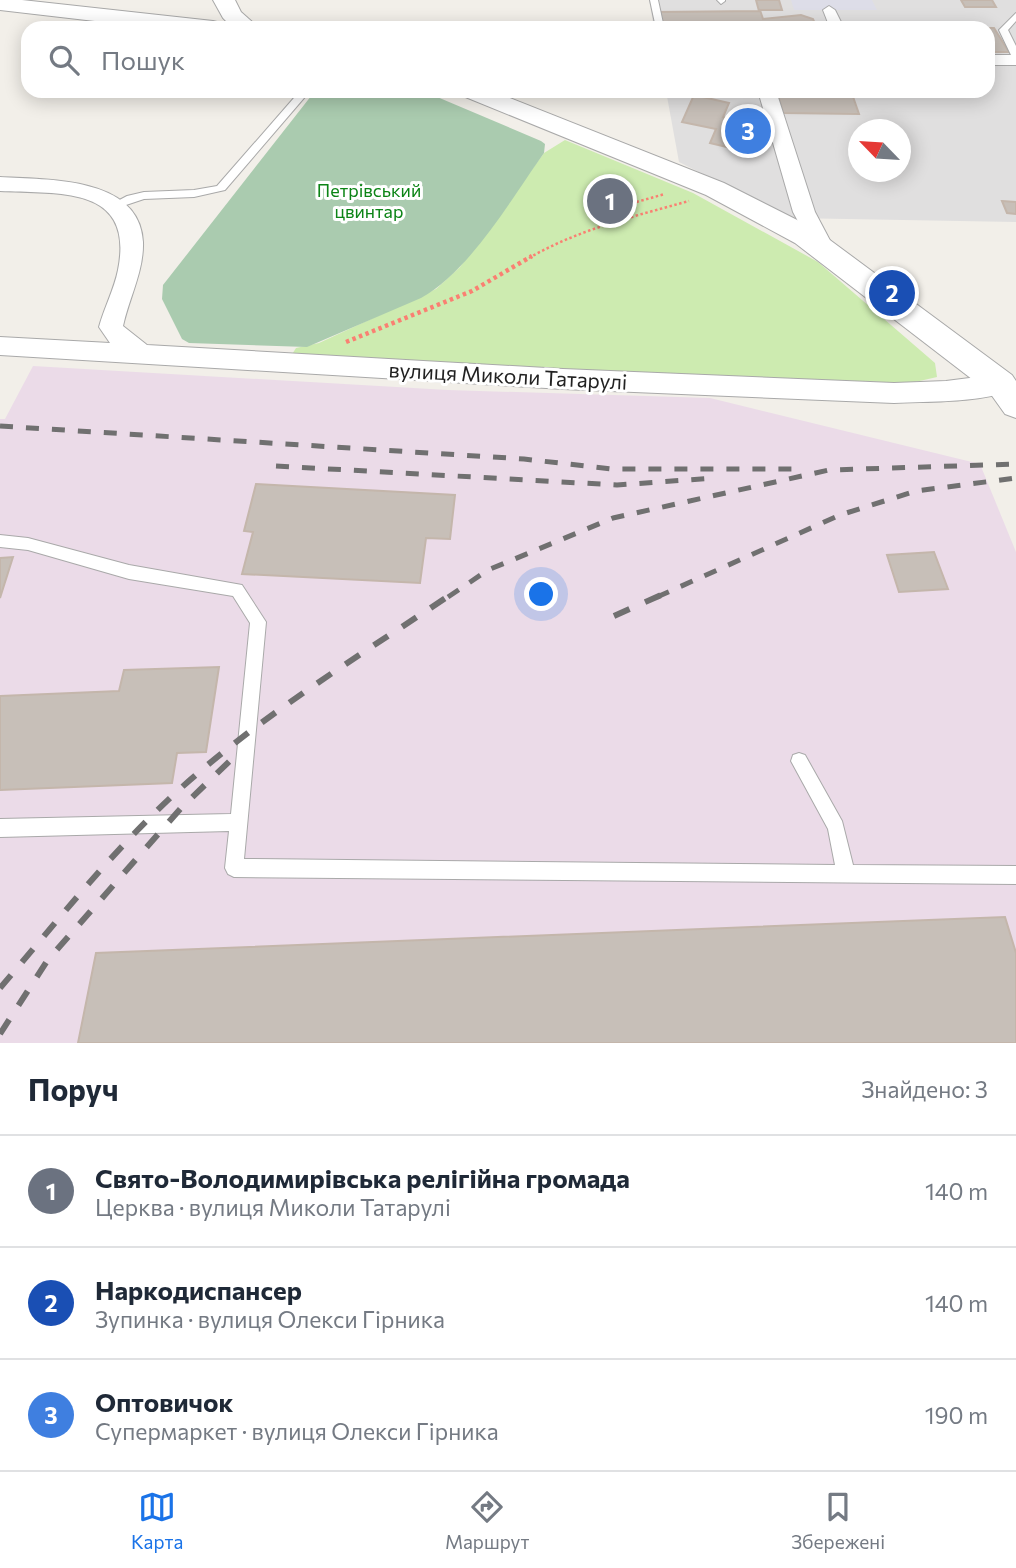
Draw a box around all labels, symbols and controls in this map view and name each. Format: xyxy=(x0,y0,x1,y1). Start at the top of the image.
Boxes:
search box xyxy=(21,21,995,98)
icon: search xyxy=(45,41,83,79)
text: Пошук xyxy=(101,44,185,75)
pin: 3 xyxy=(725,105,771,157)
north arrow xyxy=(848,119,911,182)
pin: 1 xyxy=(587,175,633,227)
park label: Петрівський цвинтар xyxy=(317,179,421,222)
pin: 2 xyxy=(869,267,915,319)
street label: вулиця Миколи Татарулі xyxy=(388,356,628,394)
your location xyxy=(524,577,558,611)
text: Поруч xyxy=(28,1070,119,1107)
text: Знайдено: 3 xyxy=(861,1075,988,1103)
text: Свято-Володимирівська релігійна громада xyxy=(95,1162,630,1193)
text: 1 xyxy=(46,1177,56,1205)
text: 140 m xyxy=(925,1177,988,1205)
text: Церква · вулиця Миколи Татарулі xyxy=(95,1193,451,1221)
text: Наркодиспансер xyxy=(95,1274,302,1305)
text: 2 xyxy=(44,1289,58,1317)
text: 140 m xyxy=(925,1289,988,1317)
text: Зупинка · вулиця Олекси Гірника xyxy=(95,1305,445,1333)
text: Оптовичок xyxy=(95,1386,233,1417)
text: 3 xyxy=(44,1401,58,1429)
text: 190 m xyxy=(925,1401,988,1429)
text: Супермаркет · вулиця Олекси Гірника xyxy=(95,1417,499,1445)
tab: Карта xyxy=(131,1488,183,1553)
tab: Маршрут xyxy=(445,1488,529,1553)
tab: Збережені xyxy=(791,1488,885,1553)

